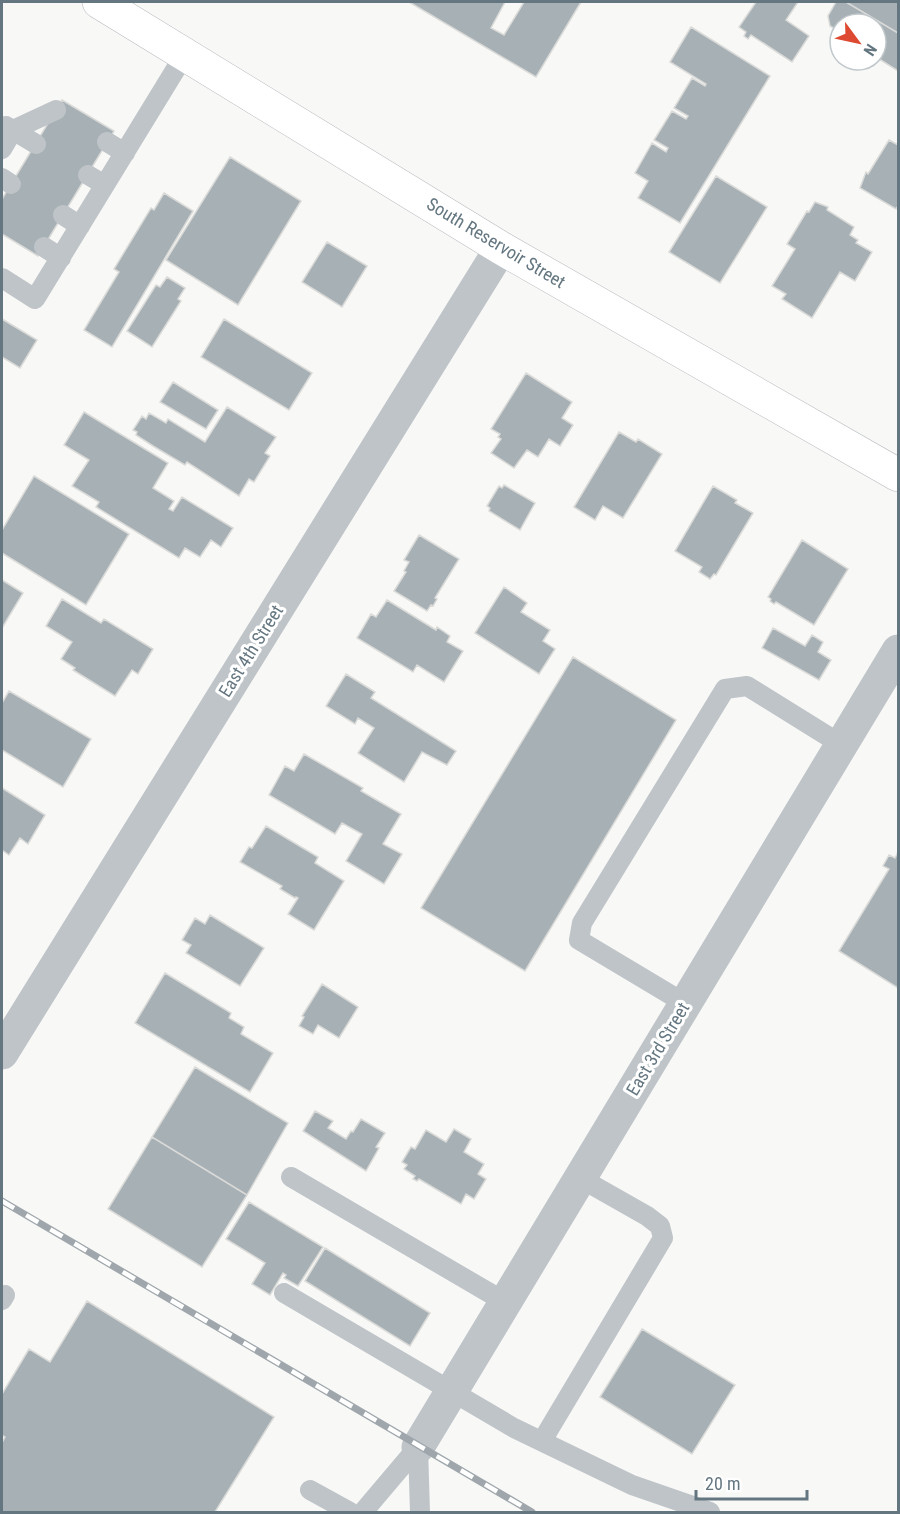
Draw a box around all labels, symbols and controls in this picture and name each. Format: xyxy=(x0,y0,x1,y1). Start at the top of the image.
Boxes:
north arrow xyxy=(828,12,888,72)
text: N xyxy=(860,41,881,59)
street label: South Reservoir Street xyxy=(423,193,569,292)
street label: East 4th Street xyxy=(214,601,287,701)
street label: East 3rd Street xyxy=(622,998,694,1099)
scale bar xyxy=(696,1463,807,1501)
text: 20 m xyxy=(705,1473,740,1494)

